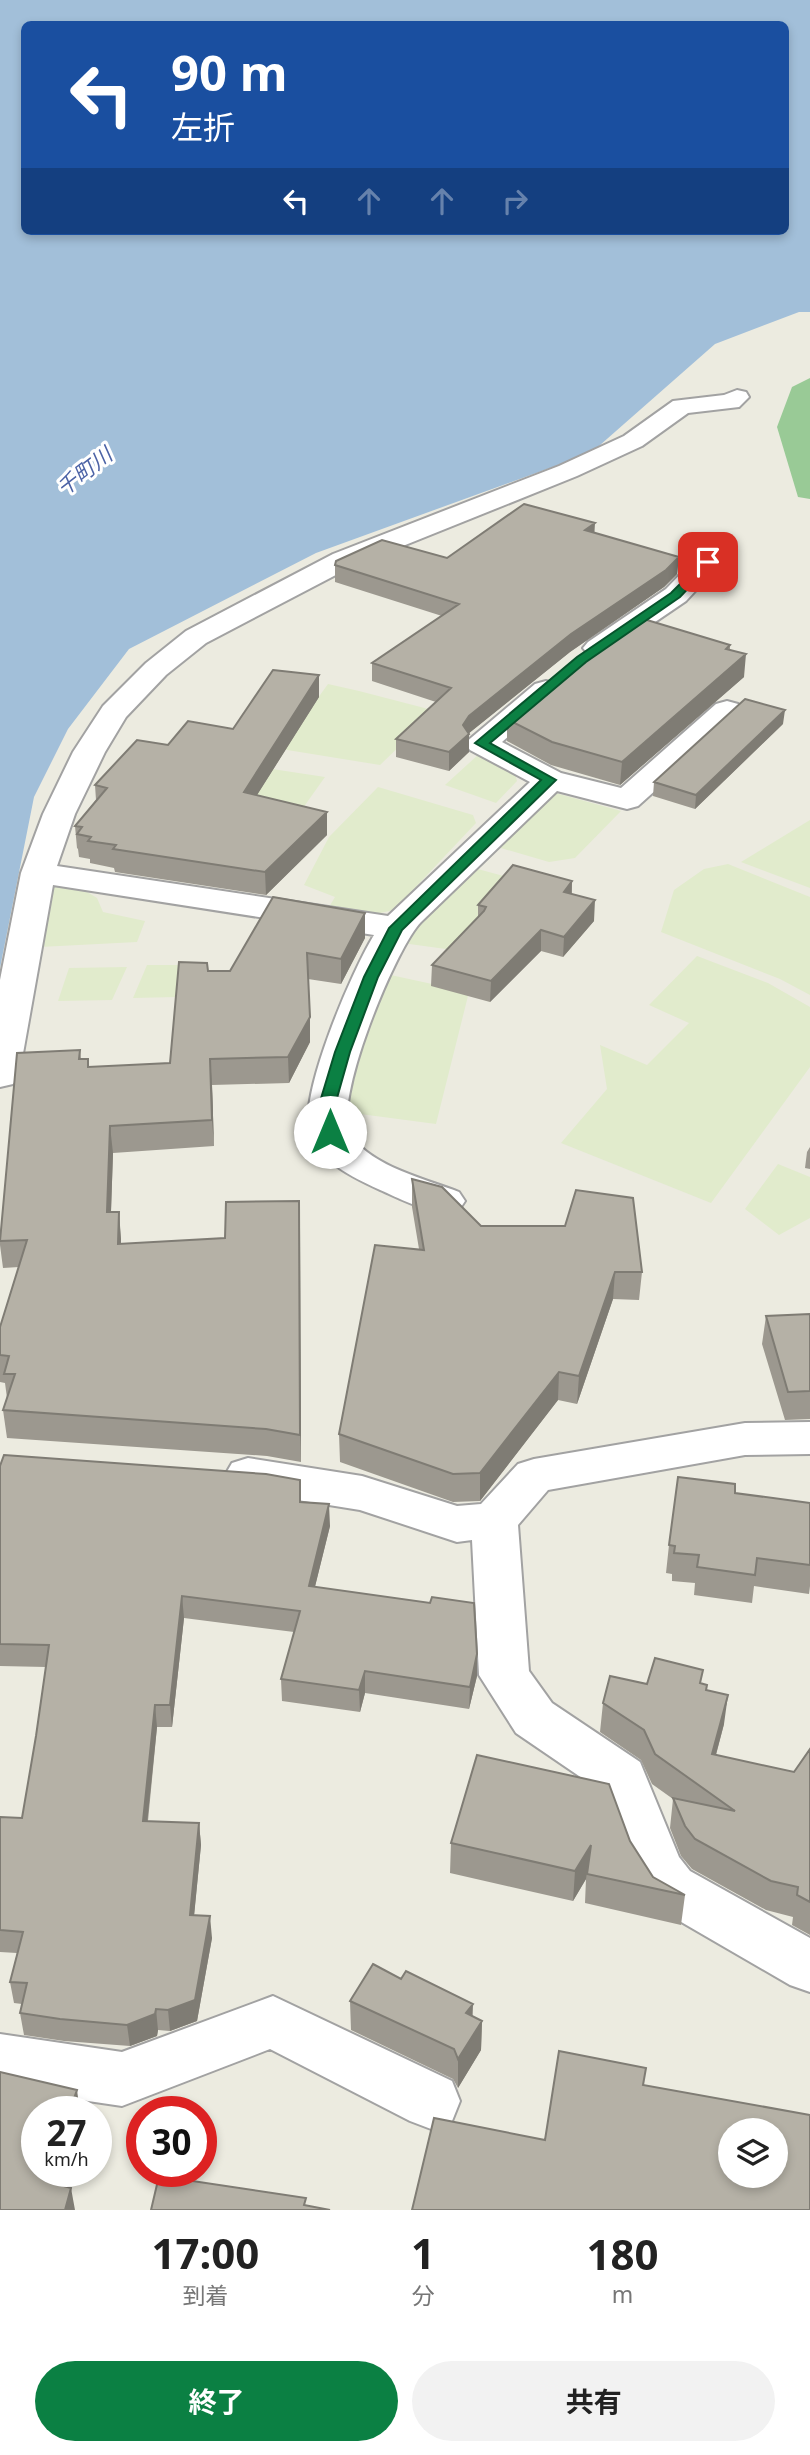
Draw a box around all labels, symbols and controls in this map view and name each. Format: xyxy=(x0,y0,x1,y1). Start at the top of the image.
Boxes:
text: 90 m xyxy=(171,39,288,105)
icon: left xyxy=(56,49,147,140)
text: 左折 xyxy=(171,105,235,148)
icon: left xyxy=(277,182,315,220)
icon: ahead xyxy=(350,182,388,220)
icon: ahead xyxy=(423,182,461,220)
icon: right xyxy=(496,182,534,220)
water label: 千町川 xyxy=(51,439,119,501)
pin xyxy=(678,532,738,592)
icon: arrive xyxy=(689,543,727,581)
position arrow xyxy=(293,1095,367,1169)
speed limit sign: 30 xyxy=(126,2096,217,2187)
text: 27 xyxy=(46,2109,87,2156)
map controls xyxy=(718,2118,788,2188)
button: layers xyxy=(718,2118,788,2188)
text: km/h xyxy=(44,2147,89,2171)
text: 17:00 xyxy=(151,2224,259,2281)
text: 1 xyxy=(411,2224,435,2281)
text: 180 xyxy=(586,2225,658,2282)
text: m xyxy=(612,2278,633,2310)
text: 到着 xyxy=(182,2279,228,2311)
text: 分 xyxy=(411,2279,434,2311)
button: 終了 xyxy=(35,2361,398,2441)
button: 共有 xyxy=(412,2361,775,2441)

